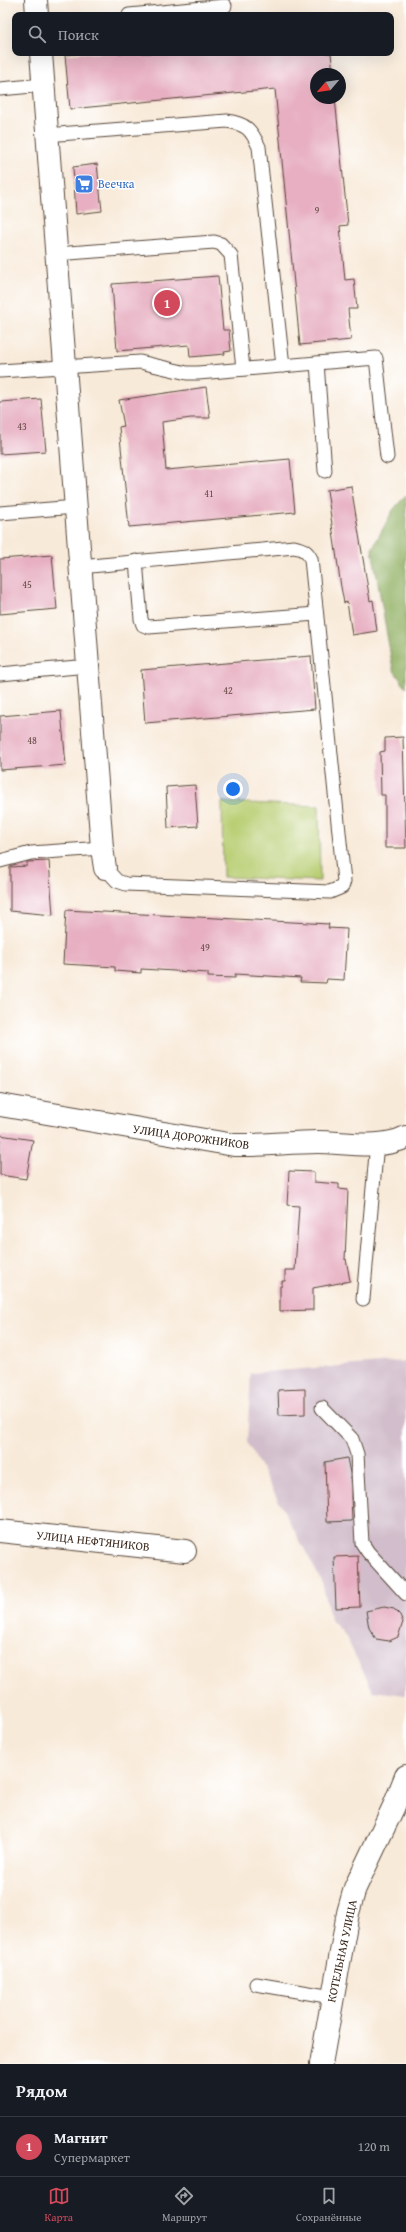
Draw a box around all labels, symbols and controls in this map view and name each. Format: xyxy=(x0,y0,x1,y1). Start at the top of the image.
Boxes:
search box xyxy=(12,12,394,56)
icon: search xyxy=(26,23,48,45)
text: Поиск xyxy=(58,24,99,45)
north arrow xyxy=(310,68,346,104)
supermarket icon: Веечка xyxy=(73,173,95,195)
place label: Веечка xyxy=(98,175,135,192)
house number: 9 xyxy=(315,203,320,218)
pin: 1 xyxy=(154,288,180,318)
house number: 43 xyxy=(17,419,27,434)
house number: 41 xyxy=(204,486,214,501)
house number: 45 xyxy=(22,577,32,592)
house number: 42 xyxy=(223,683,233,698)
house number: 48 xyxy=(27,733,37,748)
your location xyxy=(223,779,243,799)
house number: 49 xyxy=(200,940,210,955)
street label: УЛИЦА ДОРОЖНИКОВ xyxy=(132,1120,251,1153)
street label: УЛИЦА НЕФТЯНИКОВ xyxy=(36,1526,151,1555)
street label: КОТЕЛЬНАЯ УЛИЦА xyxy=(322,1897,361,2004)
text: Рядом xyxy=(16,2078,67,2103)
text: Магнит xyxy=(54,2127,108,2148)
text: 1 xyxy=(26,2137,32,2156)
text: 120 m xyxy=(358,2137,390,2156)
text: Супермаркет xyxy=(54,2148,130,2167)
tab: Карта xyxy=(44,2185,73,2225)
tab: Маршрут xyxy=(162,2185,207,2225)
tab: Сохранённые xyxy=(296,2185,361,2225)

